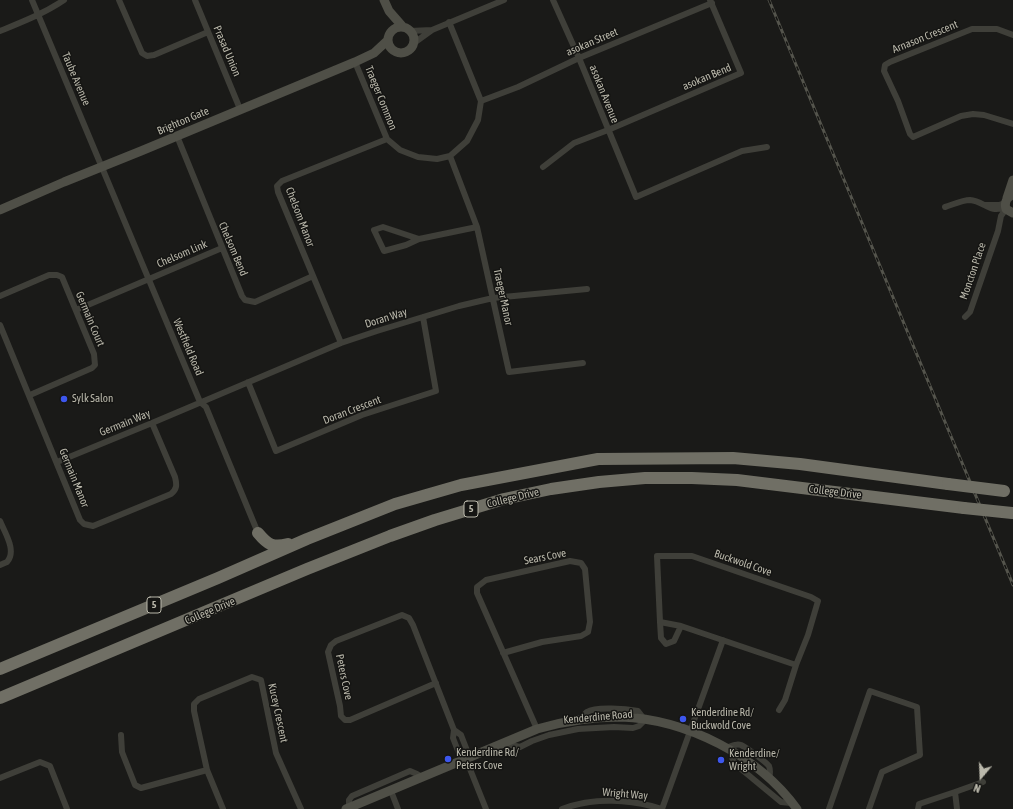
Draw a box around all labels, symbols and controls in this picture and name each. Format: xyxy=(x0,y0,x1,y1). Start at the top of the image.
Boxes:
street label: Arnason Crescent xyxy=(890,18,960,56)
street label: Prasad Union xyxy=(210,24,244,78)
street label: asokan Street xyxy=(564,25,620,59)
street label: Taube Avenue xyxy=(59,50,93,108)
street label: asokan Bend xyxy=(681,61,733,93)
street label: asokan Avenue xyxy=(586,63,622,125)
street label: Traeger Common xyxy=(362,64,400,132)
street label: Brighton Gate xyxy=(155,104,211,138)
street label: Chelsom Manor xyxy=(283,185,317,249)
street label: Chelsom Bend xyxy=(216,220,250,278)
street label: Chelsom Link xyxy=(155,237,209,271)
street label: Moncton Place xyxy=(957,241,989,301)
street label: Traeger Manor xyxy=(491,267,515,327)
street label: Germain Court xyxy=(73,290,107,348)
street label: Doran Way xyxy=(363,305,409,331)
street label: Westfield Road xyxy=(170,316,206,378)
place label: Sylk Salon xyxy=(72,392,113,406)
street label: Doran Crescent xyxy=(321,393,383,427)
marker: Sylk Salon xyxy=(59,394,69,404)
street label: Germain Way xyxy=(98,407,152,439)
street label: Germain Manor xyxy=(56,446,92,510)
street label: College Drive xyxy=(808,482,862,502)
street label: College Drive xyxy=(486,485,540,511)
road number: 5 xyxy=(464,501,478,517)
street label: Sears Cove xyxy=(523,546,567,568)
street label: Buckwold Cove xyxy=(712,547,774,579)
street label: College Drive xyxy=(183,595,237,627)
road number: 5 xyxy=(147,597,161,613)
street label: Peters Cove xyxy=(333,653,355,701)
street label: Kucey Crescent xyxy=(265,682,291,744)
place label: Kenderdine Rd/ Buckwold Cove xyxy=(691,706,754,732)
street label: Kenderdine Road xyxy=(563,707,633,727)
marker: Kenderdine Rd/ Buckwold Cove xyxy=(678,714,688,724)
place label: Kenderdine Rd/ Peters Cove xyxy=(456,746,519,772)
place label: Kenderdine/ Wright xyxy=(729,747,780,773)
marker: Kenderdine Rd/ Peters Cove xyxy=(443,754,453,764)
marker: Kenderdine/ Wright xyxy=(716,755,726,765)
north arrow xyxy=(961,757,1001,797)
text: N xyxy=(972,782,982,795)
street label: Wright Way xyxy=(602,785,648,803)

